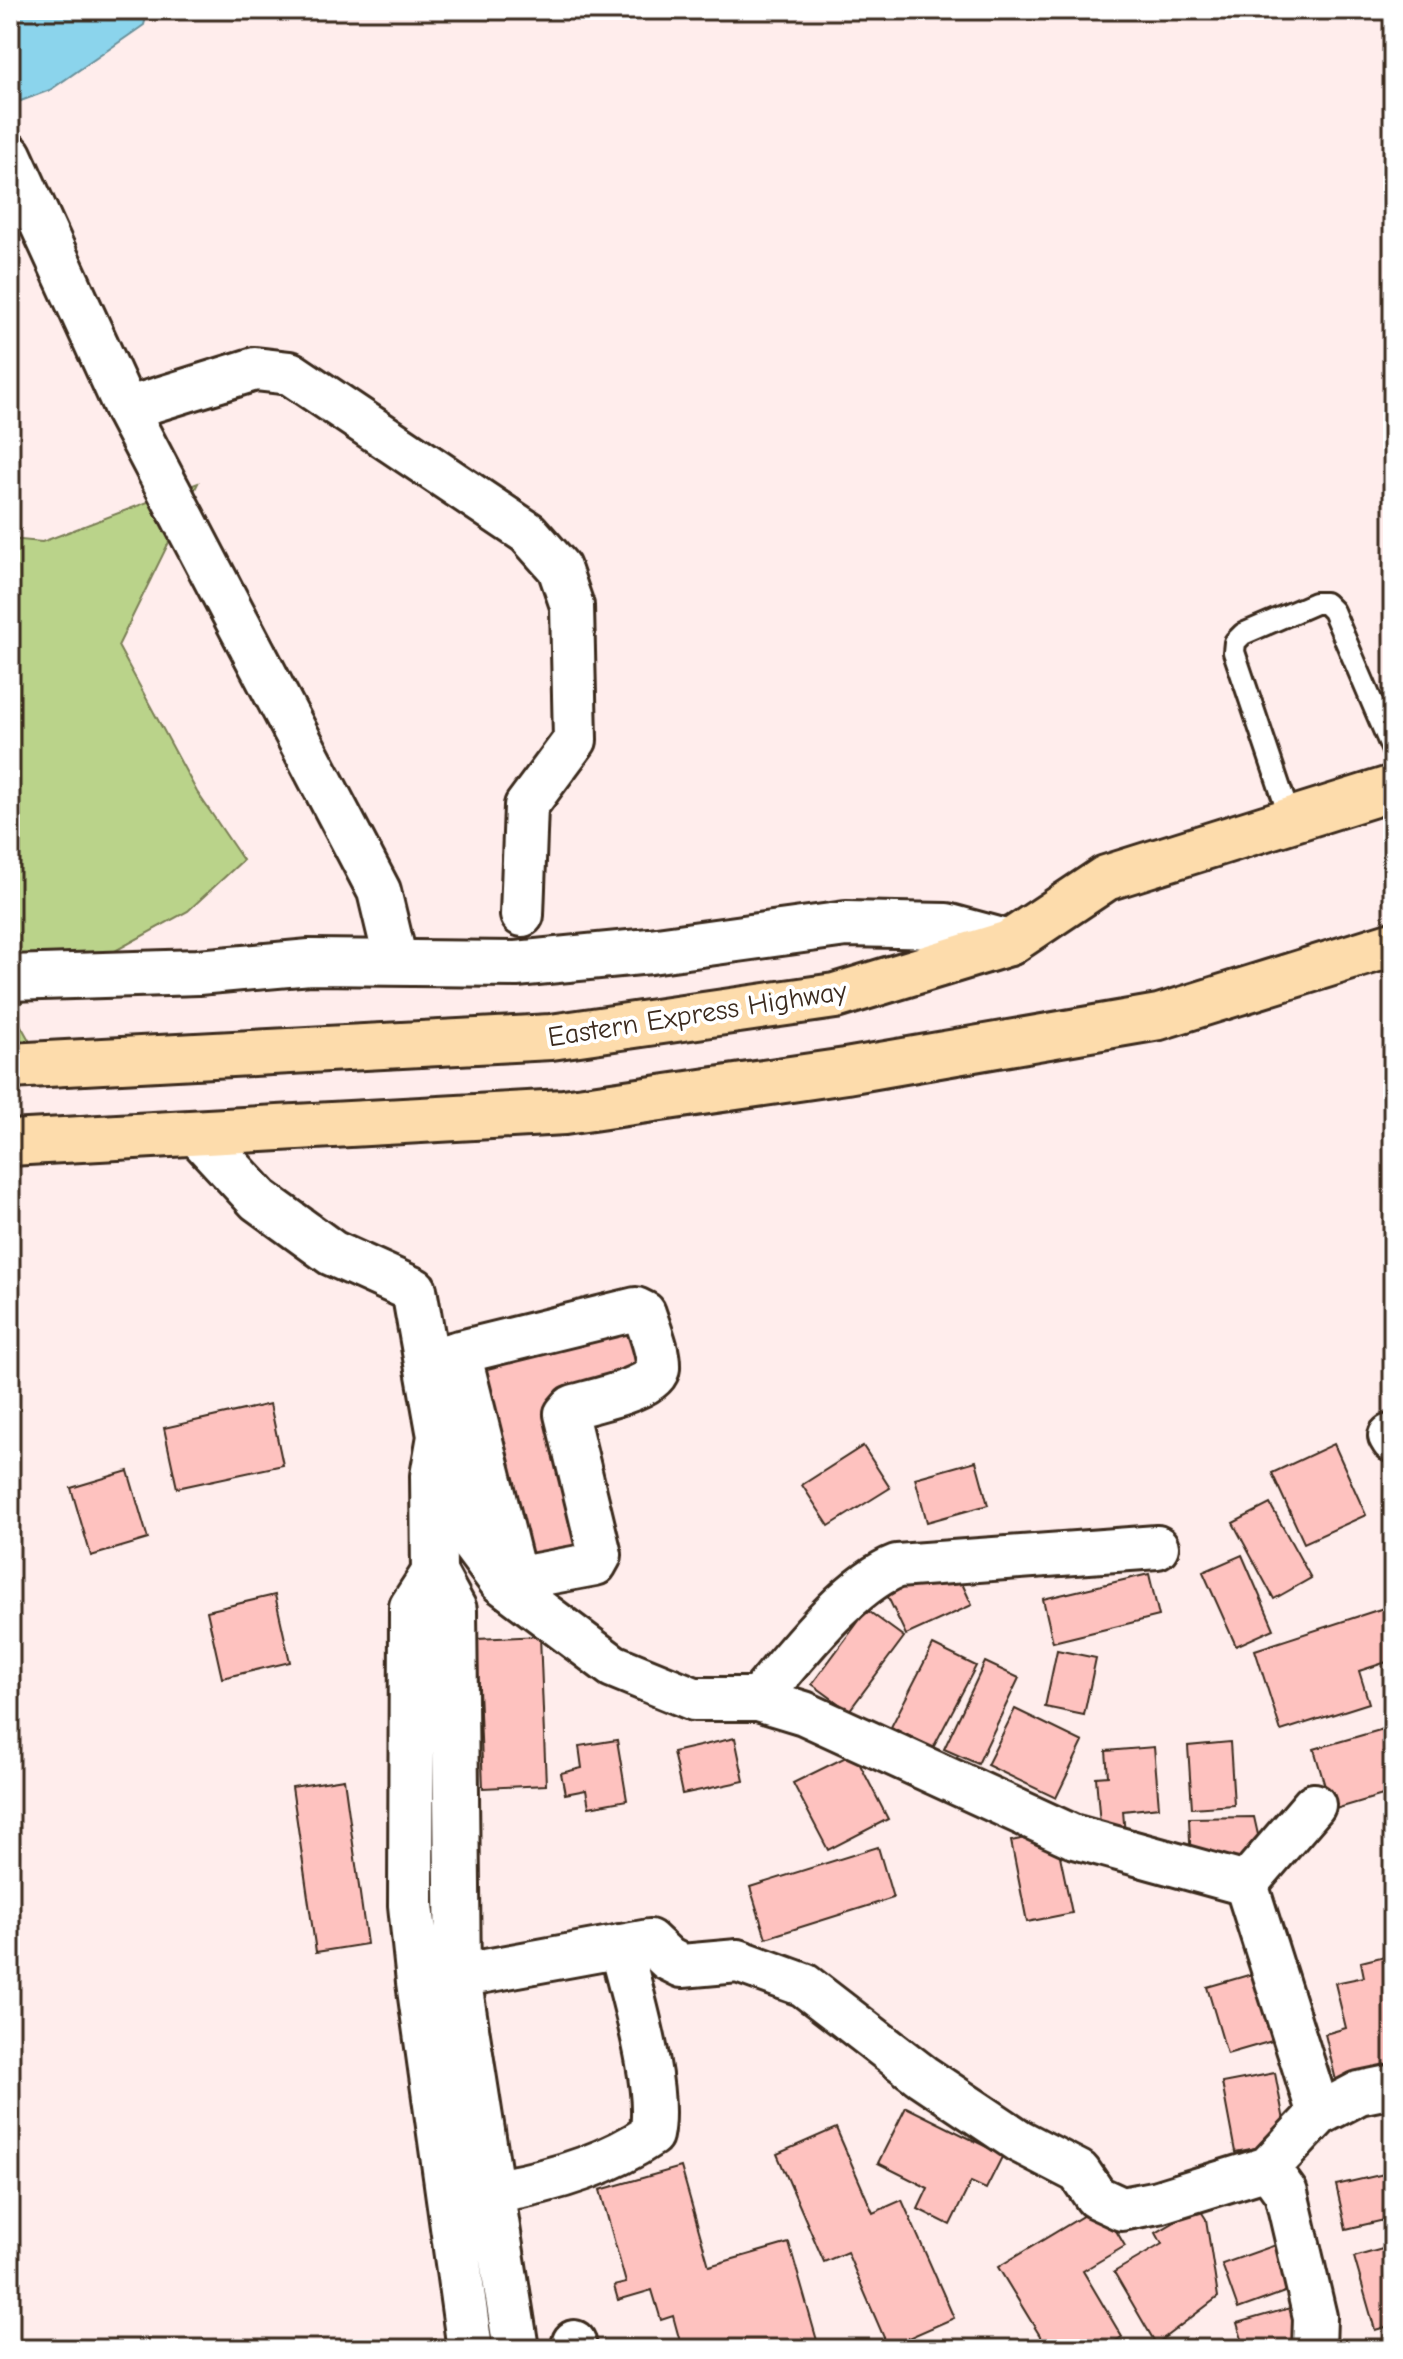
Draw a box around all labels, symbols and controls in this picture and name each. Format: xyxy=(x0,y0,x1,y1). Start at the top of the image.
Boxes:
street label: Eastern Express Highway xyxy=(545,974,849,1053)

